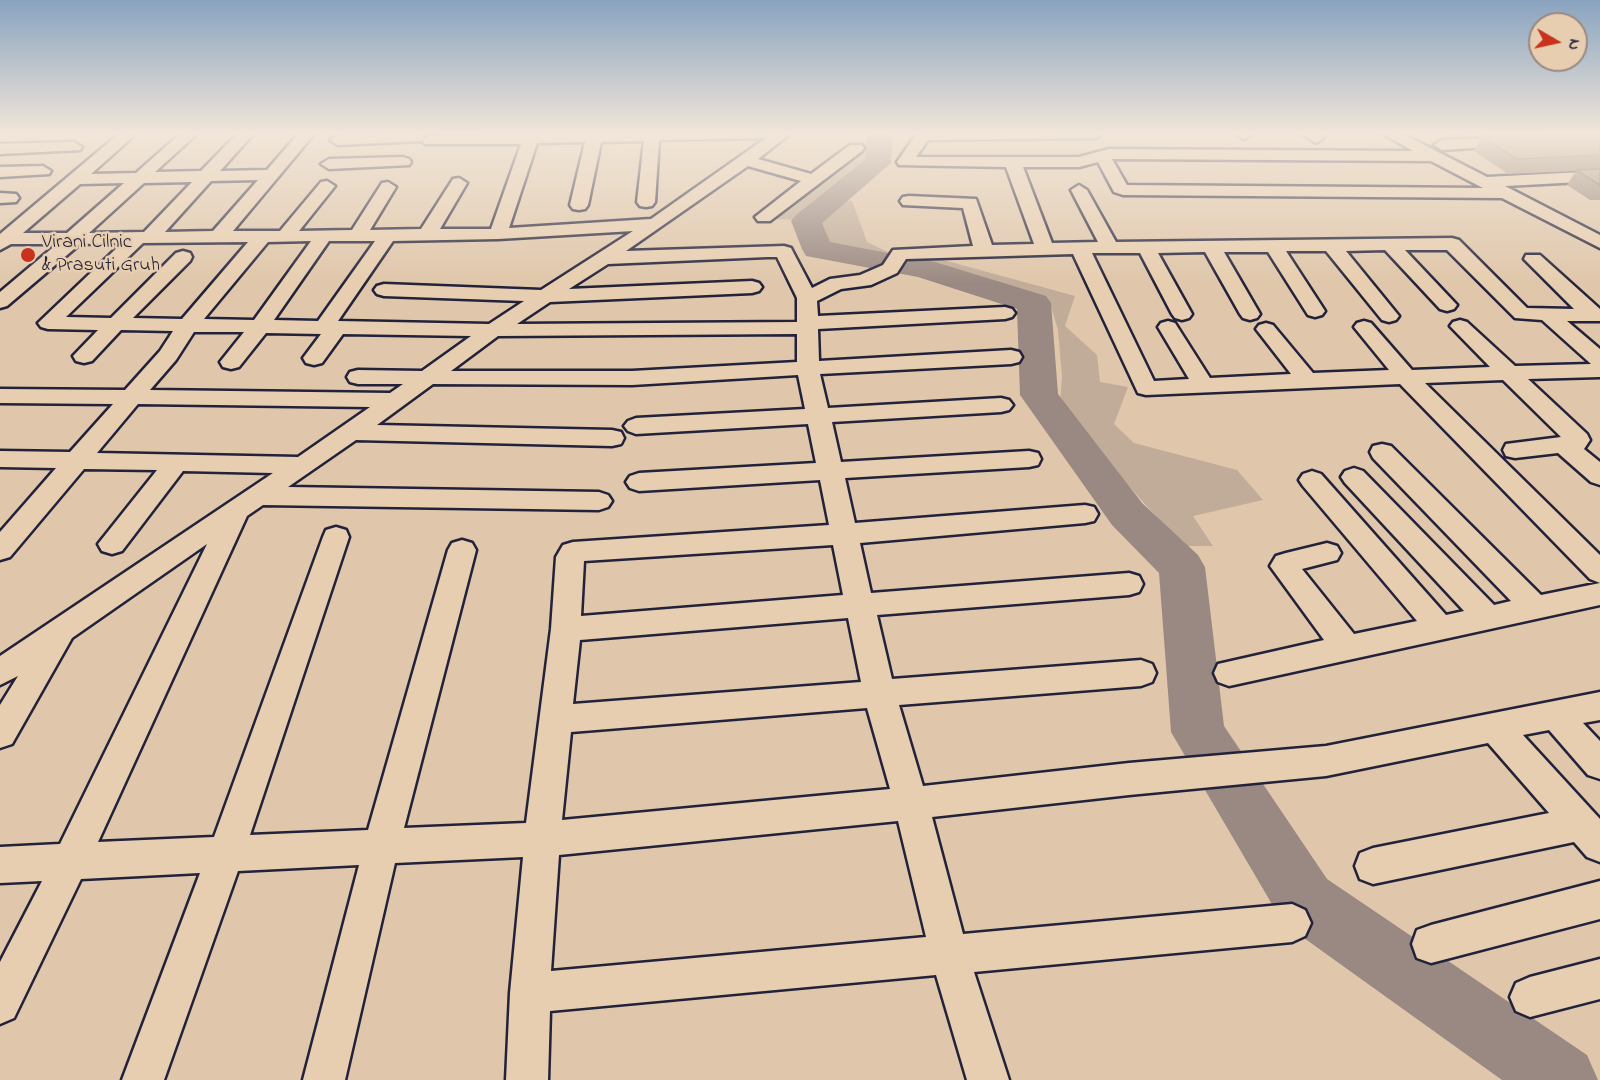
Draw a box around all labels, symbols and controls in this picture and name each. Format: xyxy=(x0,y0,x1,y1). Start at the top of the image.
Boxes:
north arrow xyxy=(1528,12,1588,72)
text: N xyxy=(1561,37,1587,52)
place label: Virani Cilnic & Prasuti Gruh xyxy=(42,232,160,279)
marker: Virani Cilnic & Prasuti Gruh xyxy=(19,246,37,264)

